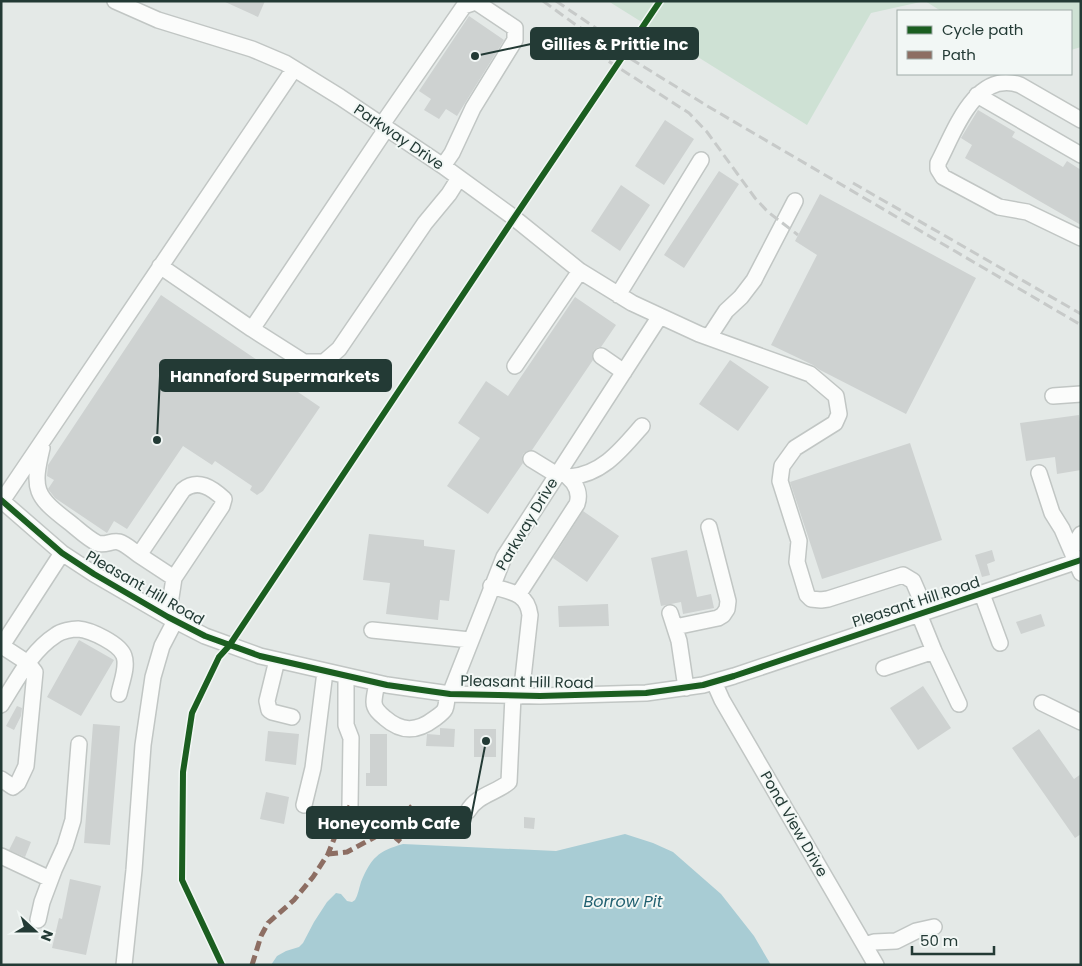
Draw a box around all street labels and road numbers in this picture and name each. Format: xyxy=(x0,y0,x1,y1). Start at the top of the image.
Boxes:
street label: Parkway Drive xyxy=(350,99,449,175)
street label: Parkway Drive xyxy=(491,473,563,574)
street label: Pleasant Hill Road xyxy=(82,545,208,630)
street label: Pleasant Hill Road xyxy=(849,571,982,632)
street label: Pleasant Hill Road xyxy=(460,670,594,693)
street label: Pond View Drive xyxy=(756,767,833,881)

